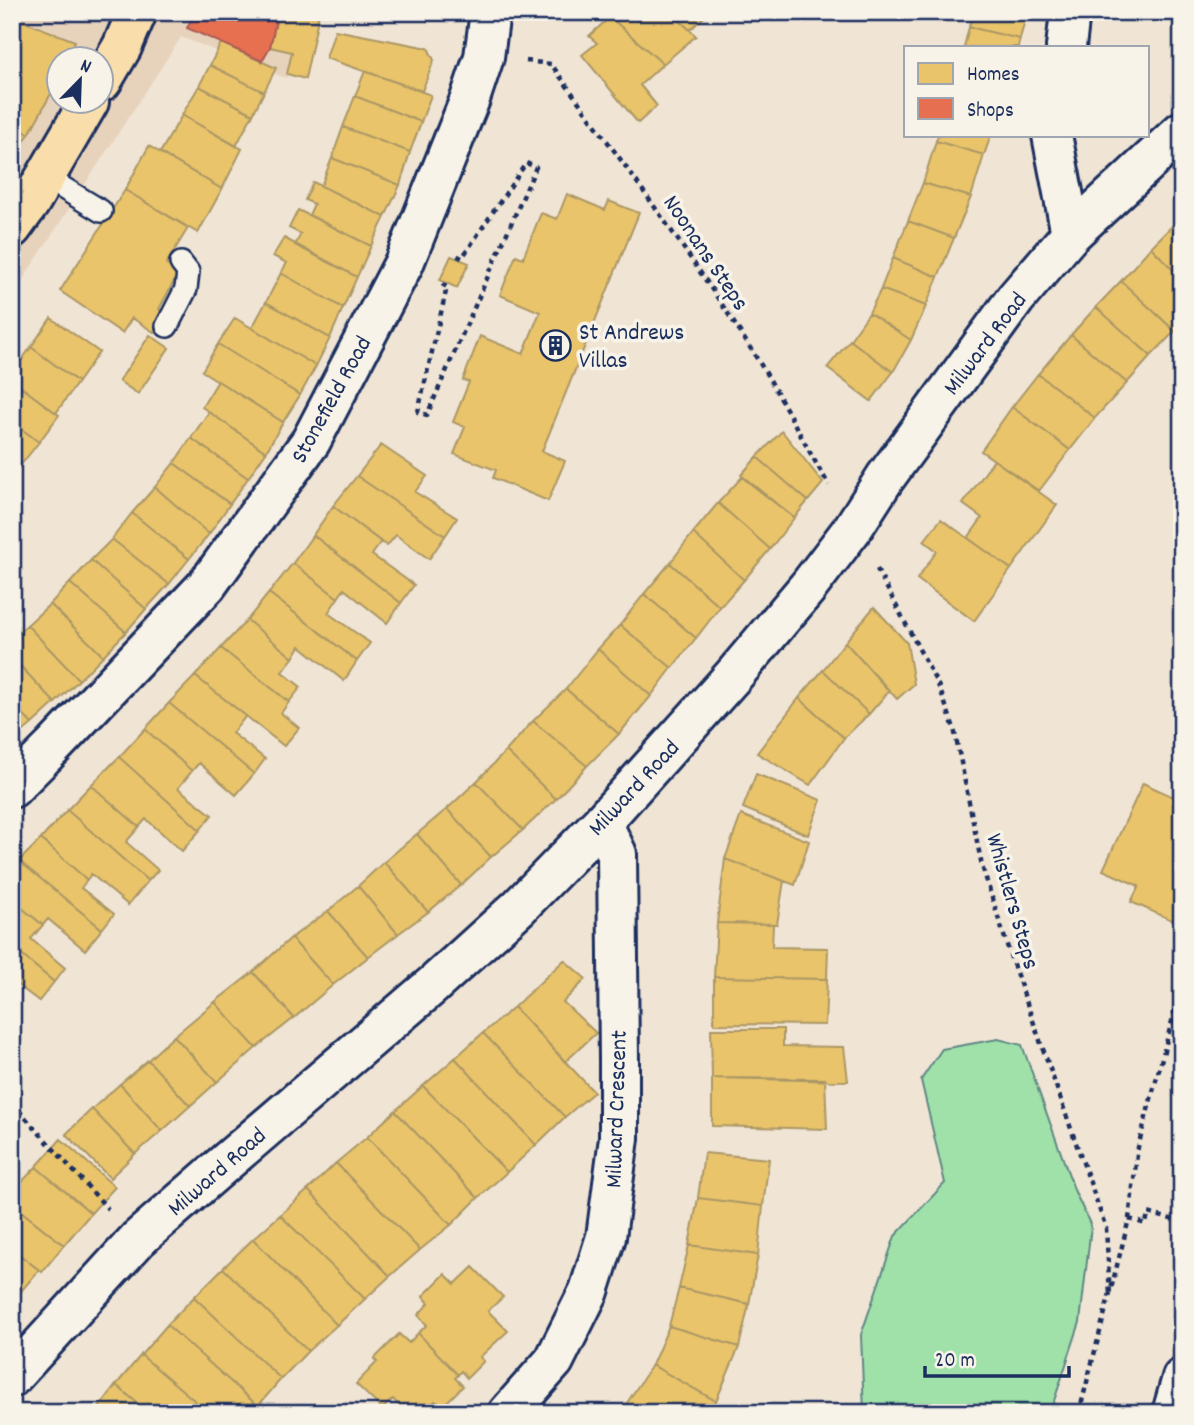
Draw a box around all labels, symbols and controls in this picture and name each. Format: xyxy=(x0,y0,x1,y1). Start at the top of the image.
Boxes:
north arrow xyxy=(46,46,116,116)
legend xyxy=(904,46,1148,136)
text: N xyxy=(76,53,95,82)
text: Homes xyxy=(967,61,1020,91)
text: Shops xyxy=(967,97,1014,127)
street label: Noonans Steps xyxy=(653,189,756,318)
street label: Milward Road xyxy=(936,286,1037,404)
place label: St Andrews Villas xyxy=(579,317,684,379)
building icon: St Andrews Villas xyxy=(539,328,573,362)
street label: Stonefield Road xyxy=(284,331,382,470)
street label: Milward Road xyxy=(581,733,689,845)
street label: Whistlers Steps xyxy=(975,830,1047,974)
street label: Milward Crescent xyxy=(598,1029,638,1189)
street label: Milward Road xyxy=(161,1121,275,1226)
scale bar xyxy=(925,1334,1068,1378)
text: 20 m xyxy=(935,1347,975,1377)

